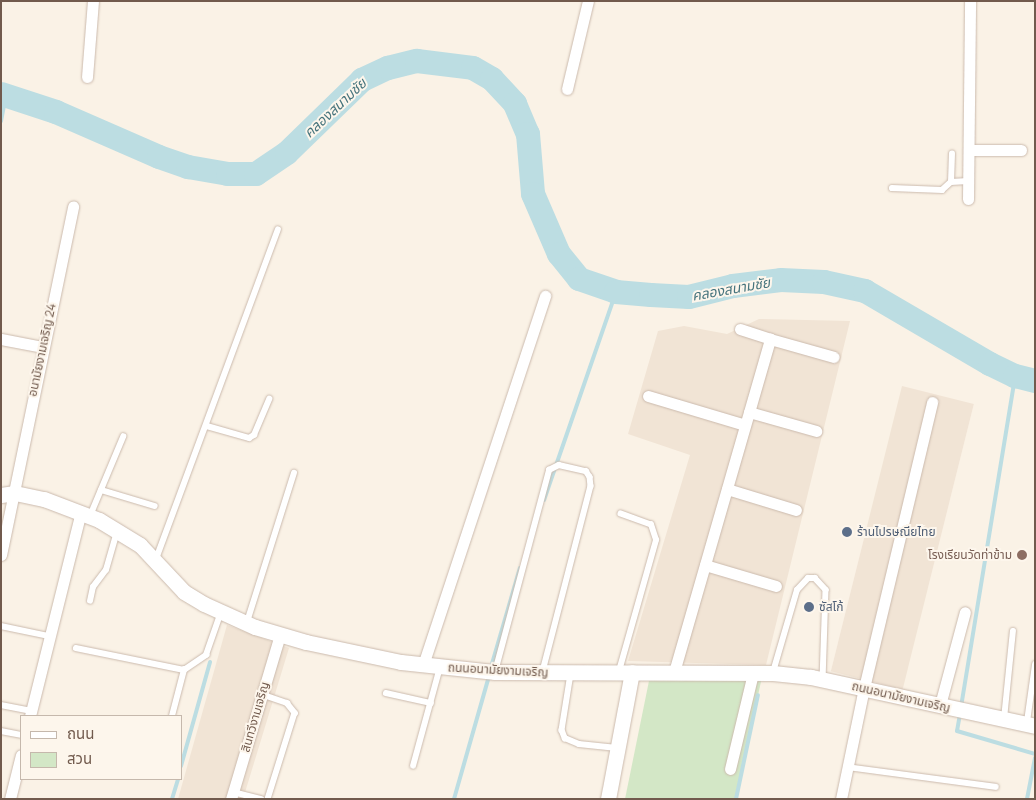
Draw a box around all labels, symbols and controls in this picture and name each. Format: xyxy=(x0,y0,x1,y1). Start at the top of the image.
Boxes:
water label: คลองสนามชัย xyxy=(300,75,370,141)
water label: คลองสนามชัย xyxy=(691,274,771,304)
street label: อนามัยงามเจริญ 24 xyxy=(25,302,59,398)
place label: ร้านไปรษณียไทย xyxy=(857,525,936,539)
marker: ร้านไปรษณียไทย xyxy=(841,526,853,538)
place label: โรงเรียนวัดท่าข้าม xyxy=(928,548,1012,562)
marker: โรงเรียนวัดท่าข้าม xyxy=(1016,549,1028,561)
place label: ซัสโก้ xyxy=(819,600,843,614)
marker: ซัสโก้ xyxy=(803,601,815,613)
street label: ถนนอนามัยงามเจริญ xyxy=(447,660,549,680)
street label: ถนนอนามัยงามเจริญ xyxy=(850,679,952,715)
street label: สินทวีงามเจริญ xyxy=(238,680,272,754)
legend xyxy=(20,715,182,780)
text: ถนน xyxy=(67,723,94,744)
text: สวน xyxy=(67,748,92,769)

